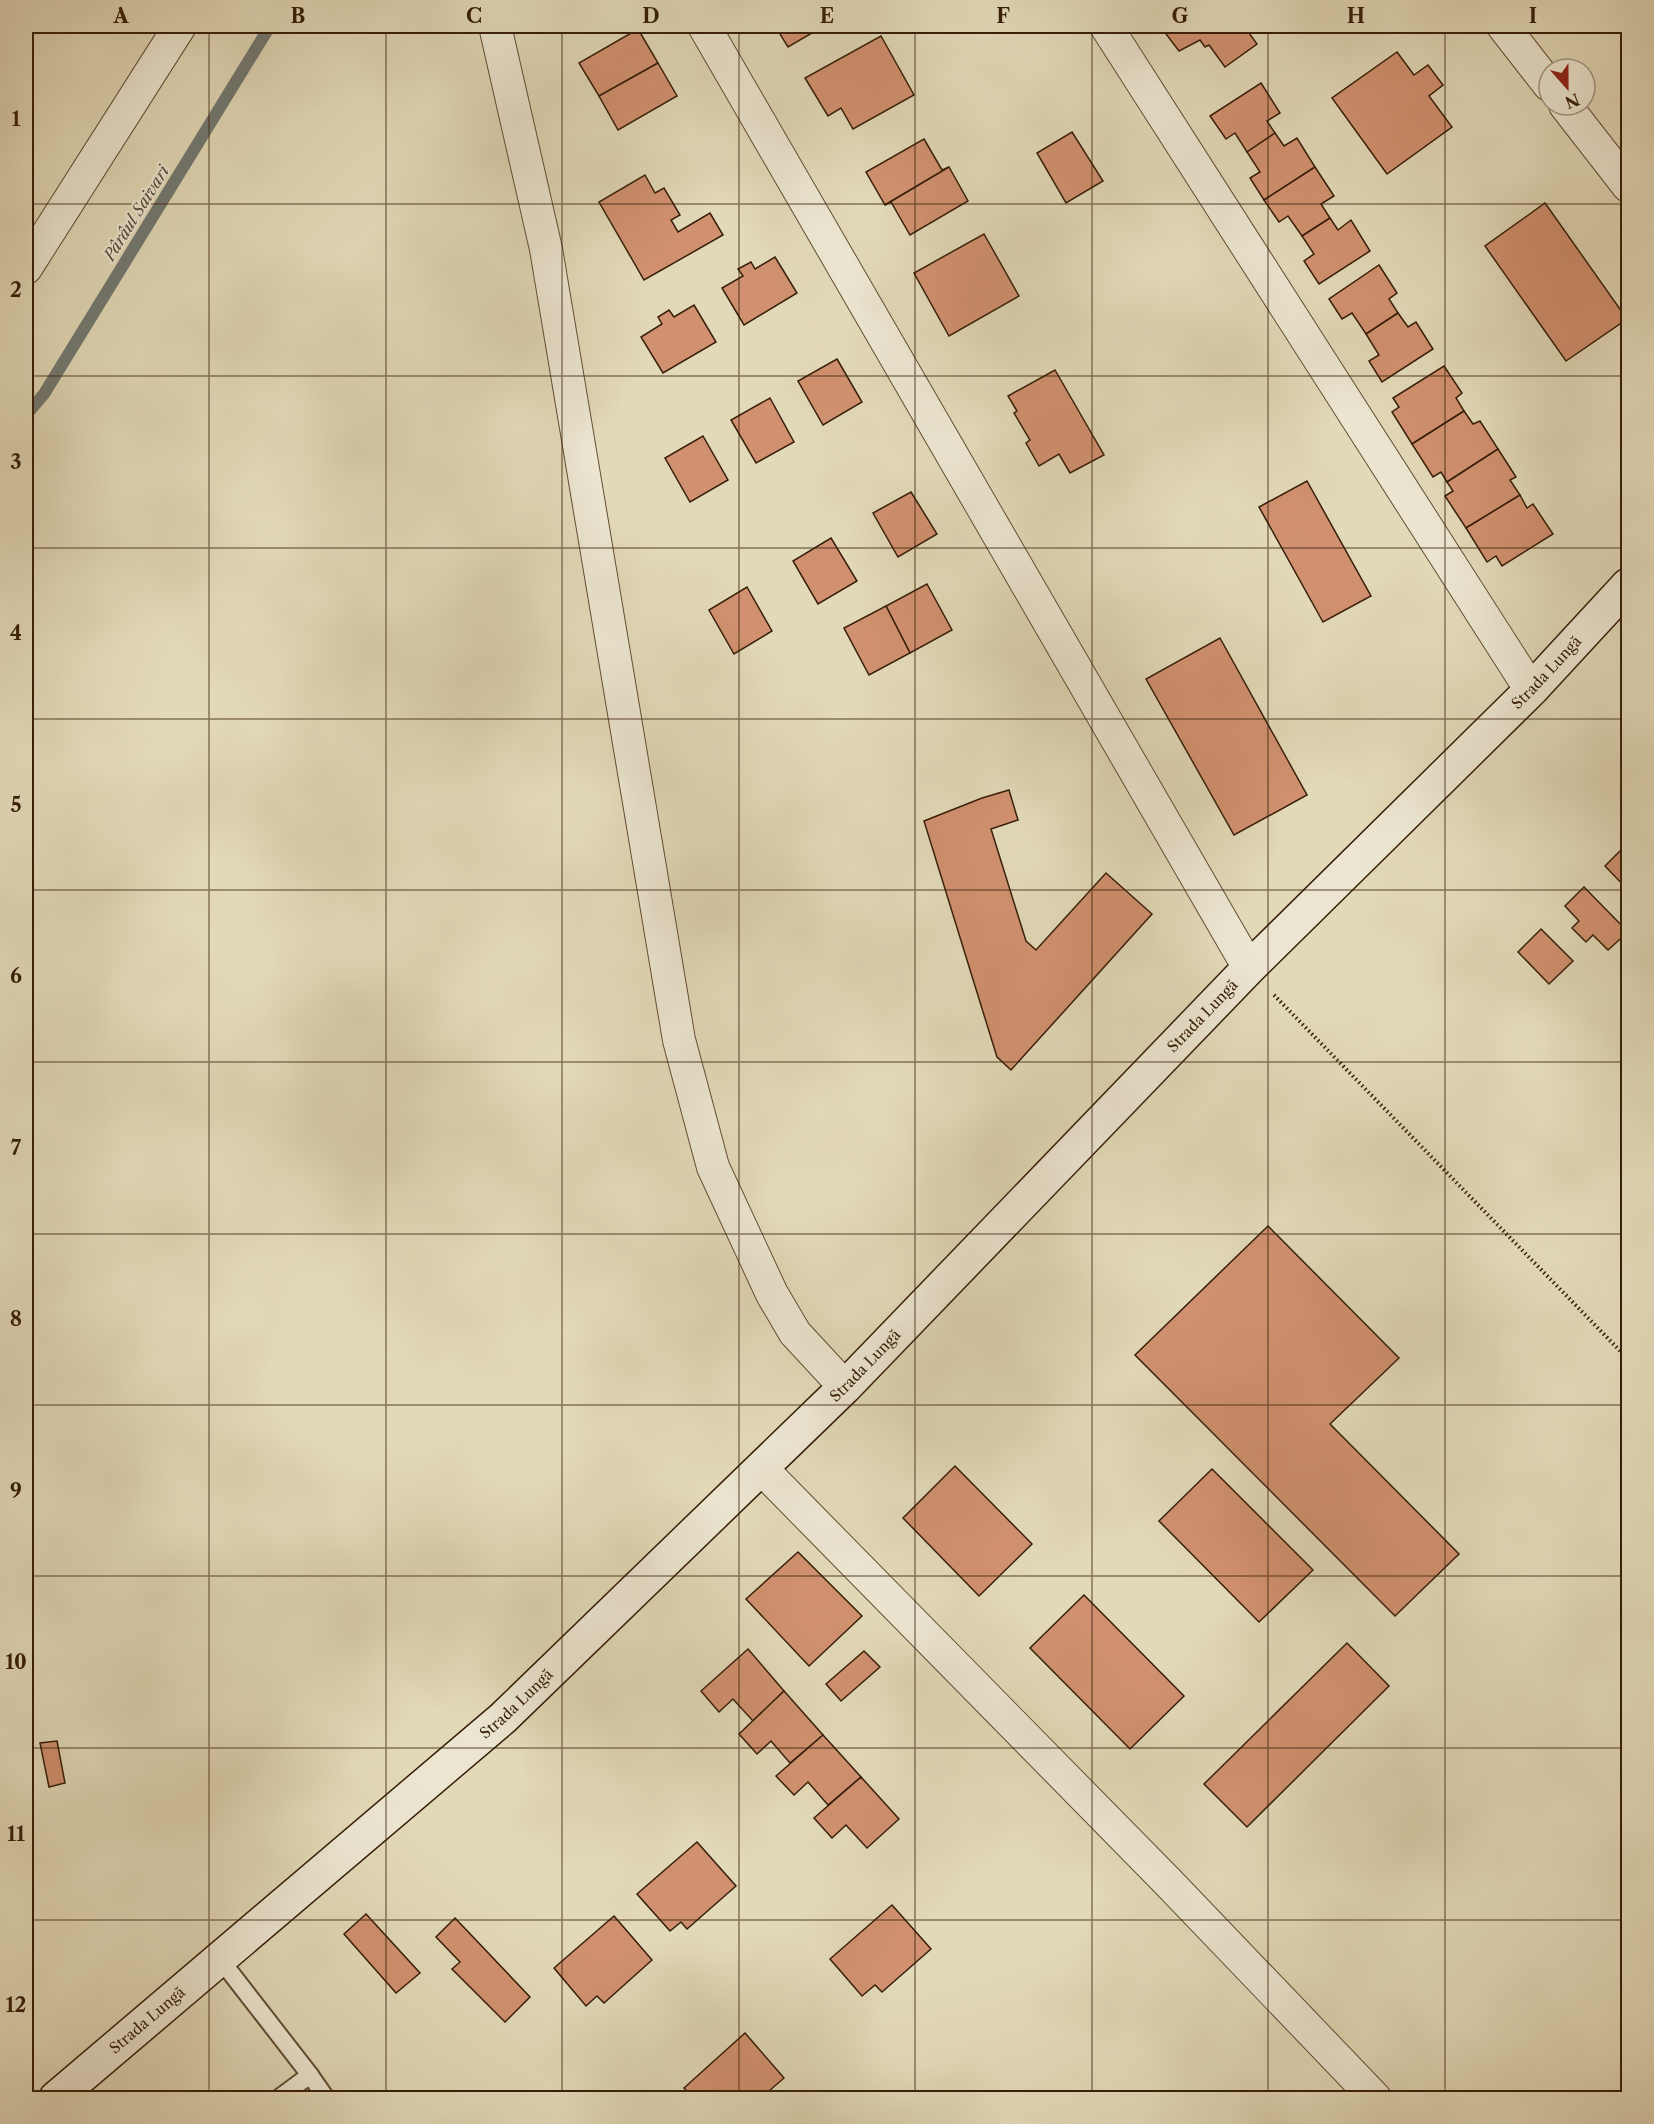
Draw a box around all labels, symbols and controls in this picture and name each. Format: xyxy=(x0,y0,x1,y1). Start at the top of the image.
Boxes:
text: A xyxy=(112,4,129,28)
text: B xyxy=(291,4,306,28)
text: C xyxy=(466,4,482,28)
text: D xyxy=(642,4,660,28)
text: E xyxy=(820,4,834,28)
text: F xyxy=(996,4,1010,28)
text: G xyxy=(1172,4,1189,28)
text: H xyxy=(1347,4,1365,28)
text: I xyxy=(1529,4,1537,28)
north arrow xyxy=(1537,57,1597,117)
text: N xyxy=(1562,89,1582,113)
text: 1 xyxy=(12,107,21,131)
water label: Pârâul Saivari xyxy=(98,161,174,266)
text: 2 xyxy=(10,278,22,302)
text: 3 xyxy=(10,450,22,474)
text: 4 xyxy=(10,621,22,645)
street label: Strada Lungă xyxy=(1507,632,1585,713)
text: 5 xyxy=(10,793,22,817)
text: 6 xyxy=(10,964,22,988)
street label: Strada Lungă xyxy=(1163,975,1242,1056)
text: 7 xyxy=(11,1136,22,1160)
text: 8 xyxy=(10,1307,22,1331)
street label: Strada Lungă xyxy=(826,1325,904,1406)
text: 9 xyxy=(10,1479,22,1503)
text: 10 xyxy=(5,1650,27,1674)
street label: Strada Lungă xyxy=(476,1665,557,1743)
text: 11 xyxy=(7,1822,25,1846)
street label: Strada Lungă xyxy=(105,1982,189,2057)
text: 12 xyxy=(6,1993,26,2017)

